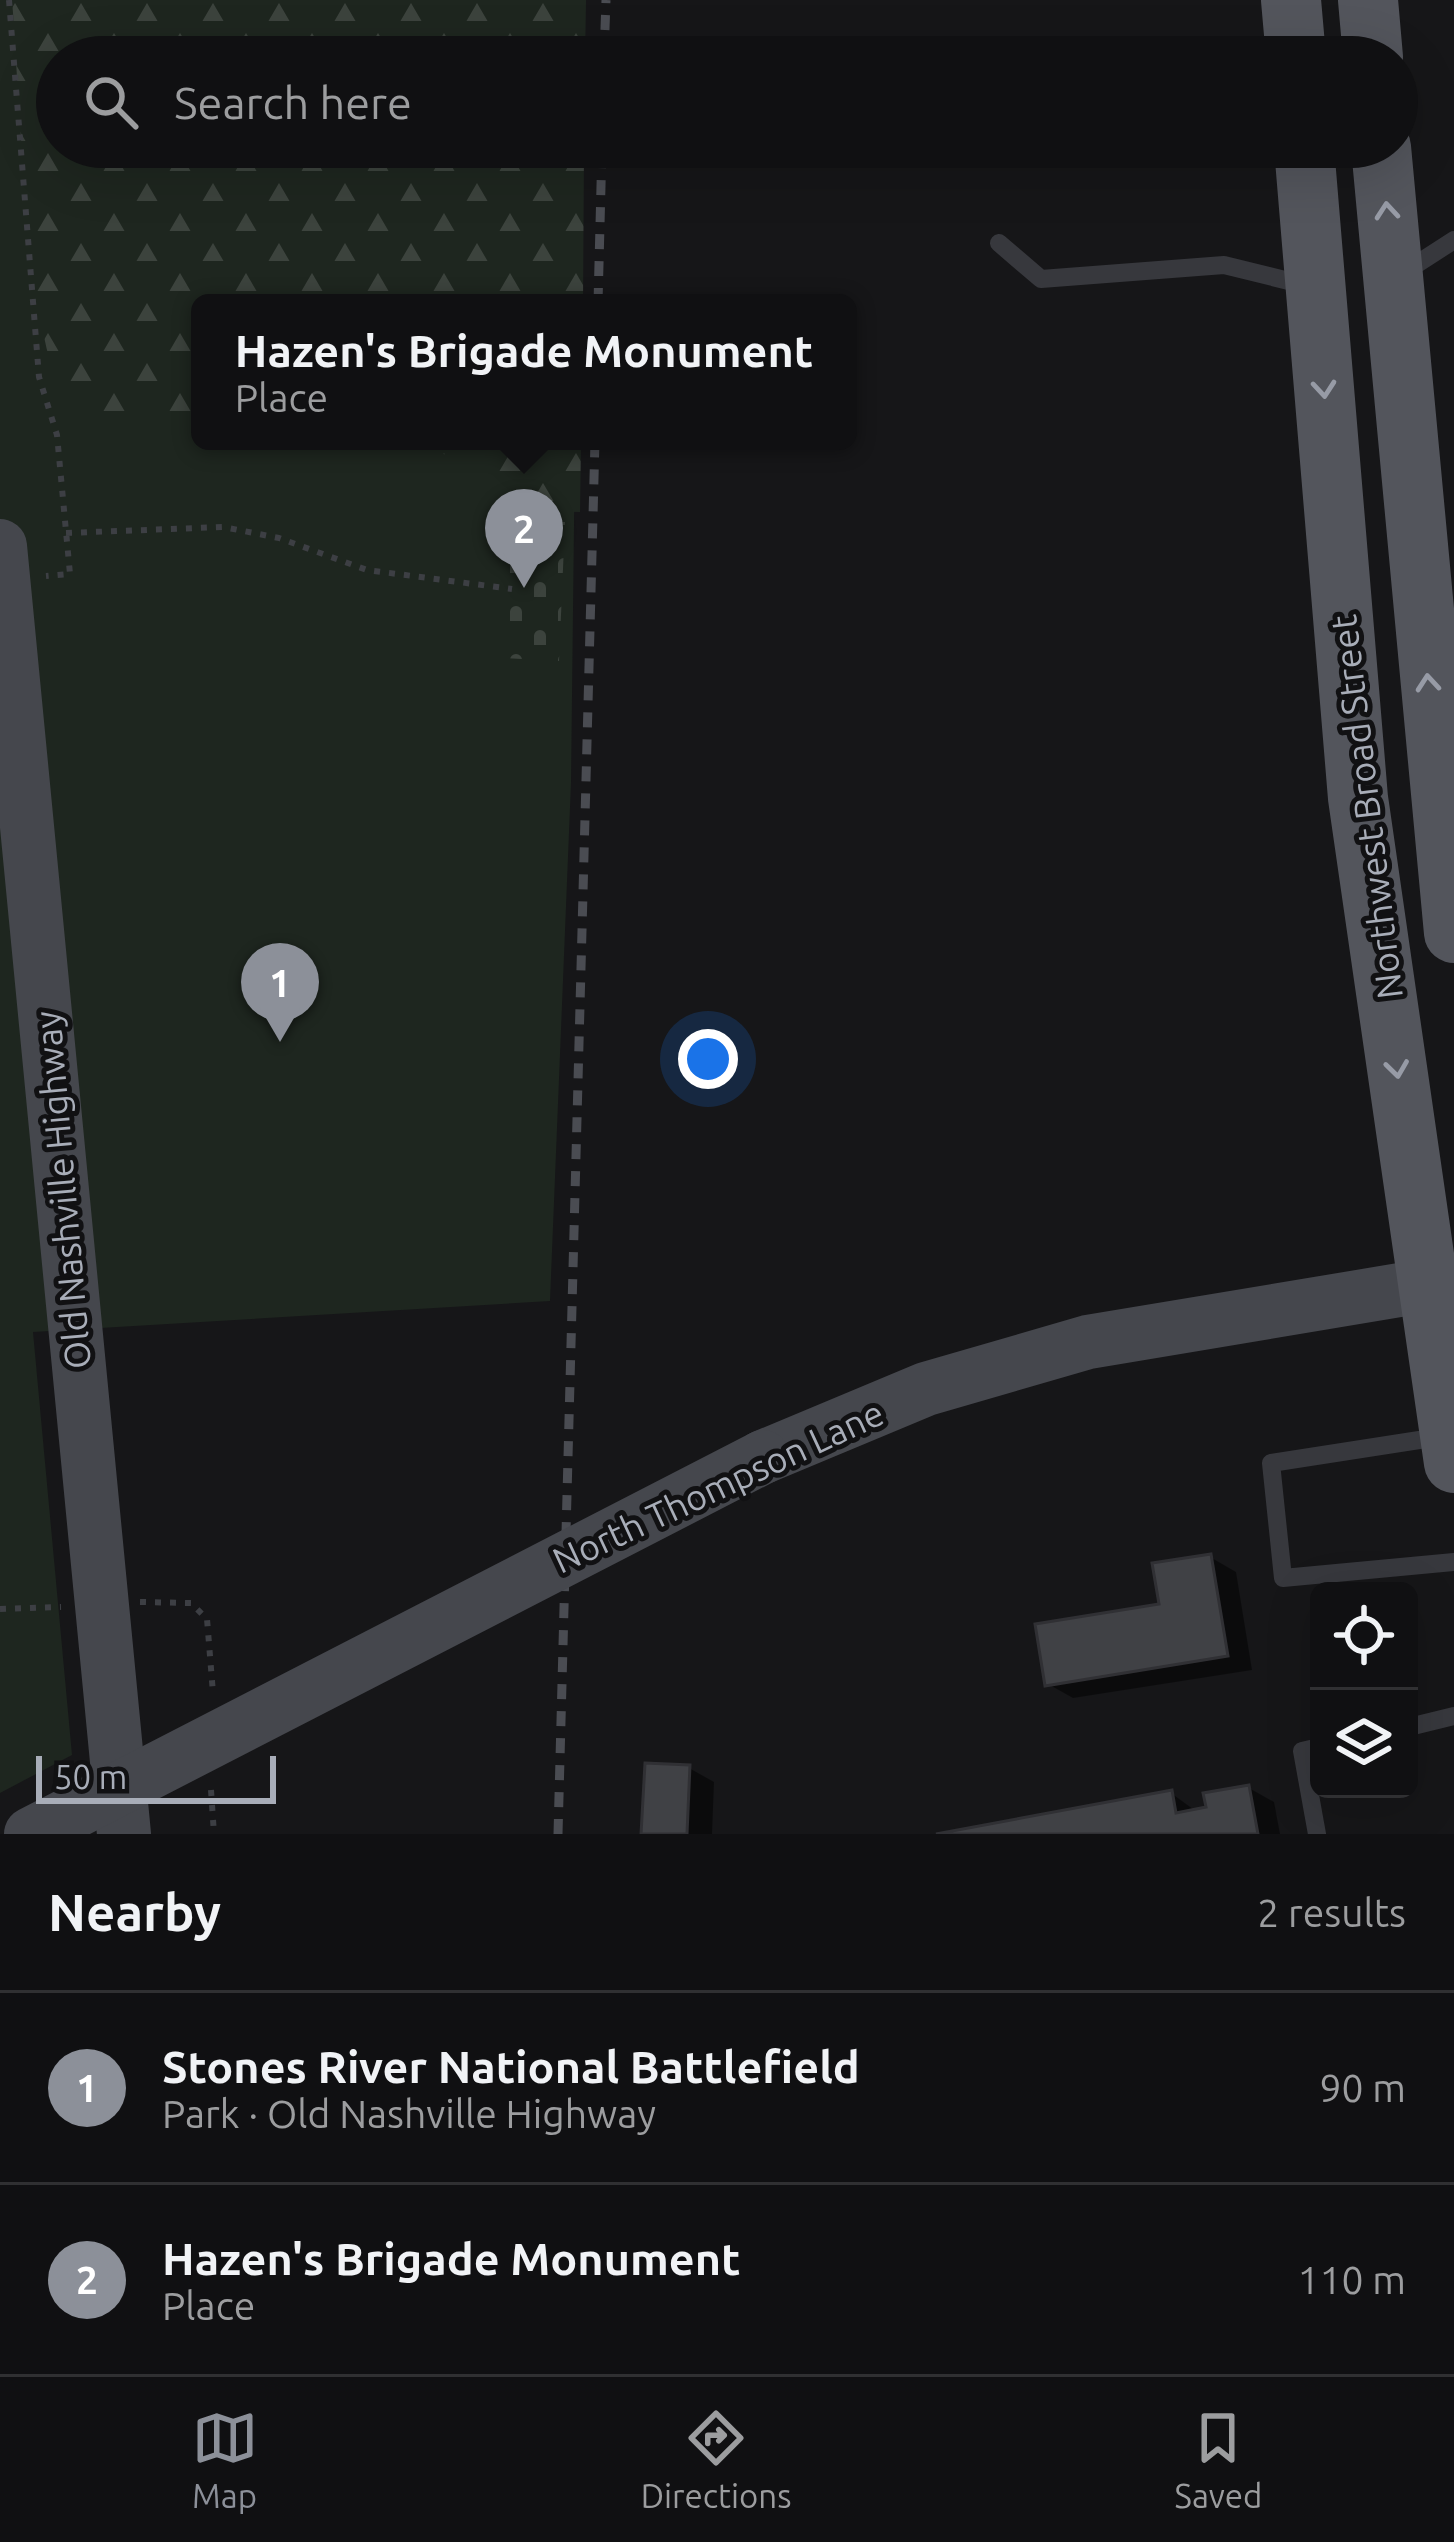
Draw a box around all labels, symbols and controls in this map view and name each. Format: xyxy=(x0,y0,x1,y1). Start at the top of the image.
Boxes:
search box xyxy=(36,36,1418,168)
icon: search xyxy=(78,69,144,135)
text: Search here xyxy=(174,77,412,128)
one-way arrow xyxy=(1374,201,1400,220)
popup xyxy=(191,294,857,450)
text: Hazen's Brigade Monument xyxy=(235,325,813,376)
text: Place xyxy=(235,376,328,419)
one-way arrow xyxy=(1311,380,1336,399)
pin: 2 xyxy=(485,489,563,588)
street label: Northwest Broad Street xyxy=(1322,613,1410,1001)
one-way arrow xyxy=(1416,673,1441,692)
pin: 1 xyxy=(241,943,319,1042)
street label: Old Nashville Highway xyxy=(26,1009,98,1371)
your location xyxy=(678,1029,738,1089)
one-way arrow xyxy=(1383,1059,1409,1079)
street label: North Thompson Lane xyxy=(546,1391,890,1581)
map controls xyxy=(1310,1582,1418,1798)
button: locate xyxy=(1310,1582,1418,1690)
button: layers xyxy=(1310,1690,1418,1798)
scale bar xyxy=(36,1750,276,1803)
text: 50 m xyxy=(54,1758,127,1795)
text: Nearby xyxy=(48,1883,221,1941)
text: 2 results xyxy=(1257,1891,1406,1934)
text: Stones River National Battlefield xyxy=(162,2041,860,2092)
text: 1 xyxy=(76,2066,98,2109)
text: 90 m xyxy=(1319,2066,1406,2109)
text: Park · Old Nashville Highway xyxy=(162,2092,656,2135)
text: Hazen's Brigade Monument xyxy=(162,2233,740,2284)
text: 2 xyxy=(76,2258,98,2301)
text: 110 m xyxy=(1297,2258,1406,2301)
text: Place xyxy=(162,2284,255,2327)
tab: Map xyxy=(192,2405,258,2514)
tab: Directions xyxy=(641,2405,791,2514)
tab: Saved xyxy=(1175,2405,1262,2514)

